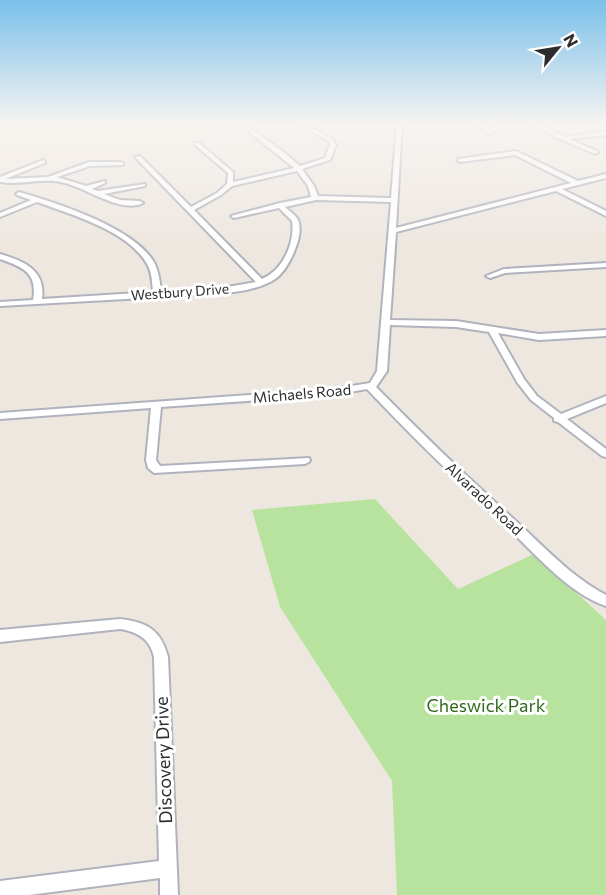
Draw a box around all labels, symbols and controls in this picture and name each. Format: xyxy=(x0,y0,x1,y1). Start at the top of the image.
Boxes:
north arrow xyxy=(528,18,588,78)
text: N xyxy=(560,30,583,50)
street label: Westbury Drive xyxy=(130,280,230,303)
street label: Michaels Road xyxy=(252,380,352,406)
street label: Alvarado Road xyxy=(442,458,527,539)
park label: Cheswick Park xyxy=(427,694,546,716)
street label: Discovery Drive xyxy=(150,696,176,824)

